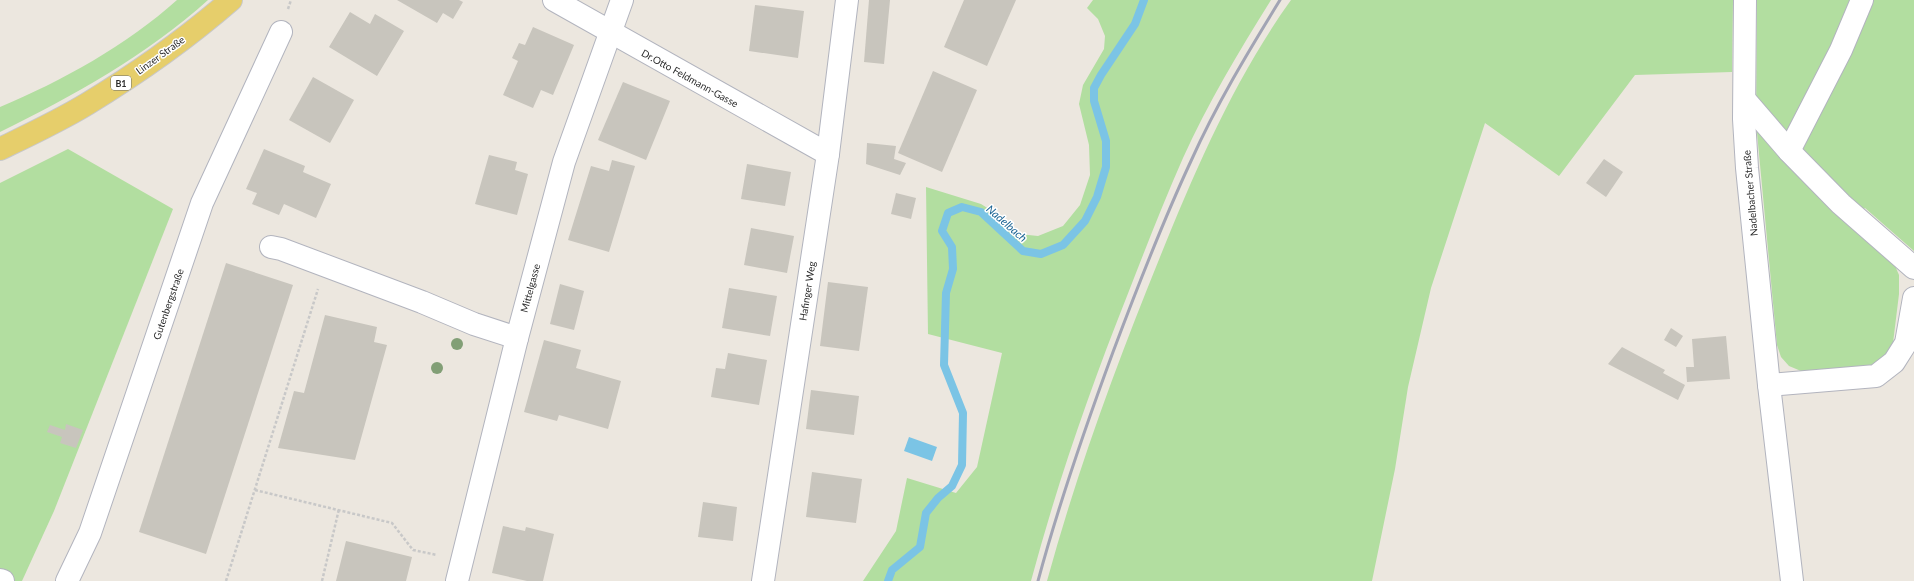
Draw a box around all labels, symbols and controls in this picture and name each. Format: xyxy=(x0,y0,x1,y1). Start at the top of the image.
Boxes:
street label: Linzer Straße xyxy=(133,33,187,77)
street label: Dr.Otto Feldmann-Gasse xyxy=(640,46,740,110)
road number: B1 xyxy=(111,76,131,90)
street label: Nadelbacher Straße xyxy=(1740,149,1760,237)
water label: Nadelbach xyxy=(984,202,1030,244)
street label: Hafinger Weg xyxy=(796,260,818,322)
street label: Mittelgasse xyxy=(518,262,542,314)
street label: Gutenbergstraße xyxy=(150,267,186,341)

